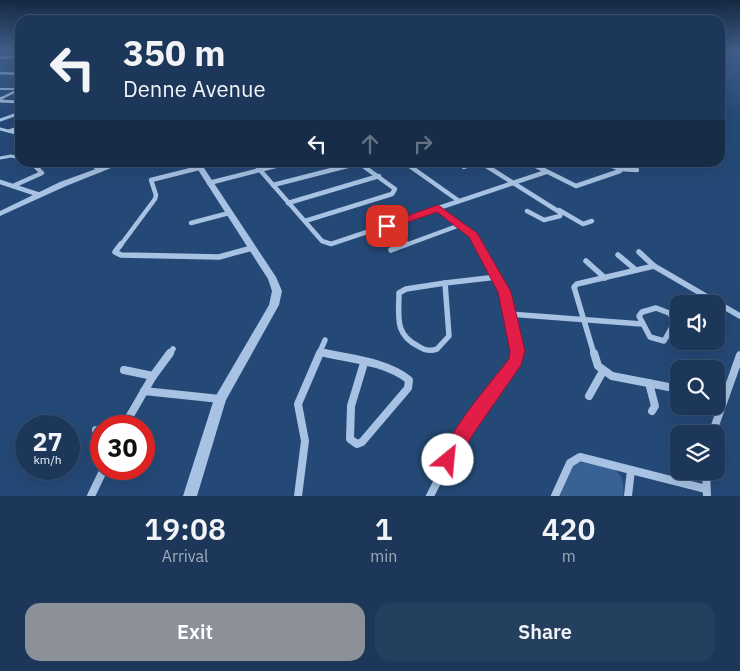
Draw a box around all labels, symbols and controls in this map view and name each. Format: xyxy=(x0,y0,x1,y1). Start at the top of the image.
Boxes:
text: 350 m xyxy=(123,30,226,76)
icon: left xyxy=(40,35,105,100)
text: Denne Avenue xyxy=(123,74,266,103)
icon: left xyxy=(303,130,331,158)
icon: ahead xyxy=(356,130,384,158)
icon: right xyxy=(409,130,437,158)
pin xyxy=(366,205,408,247)
icon: arrive xyxy=(373,212,401,240)
map controls xyxy=(670,295,725,480)
button: sound xyxy=(670,295,725,350)
button: search xyxy=(670,360,725,415)
speed limit sign: 30 xyxy=(90,415,155,480)
text: 27 xyxy=(32,425,63,458)
button: layers xyxy=(670,425,725,480)
position arrow xyxy=(421,433,473,485)
text: km/h xyxy=(33,452,62,467)
text: 19:08 xyxy=(144,509,226,548)
text: 1 xyxy=(375,509,393,548)
text: 420 xyxy=(542,509,596,548)
text: Arrival xyxy=(162,546,208,566)
text: min xyxy=(370,546,397,566)
text: m xyxy=(562,546,576,566)
button: Exit xyxy=(25,603,365,661)
button: Share xyxy=(375,603,715,661)

